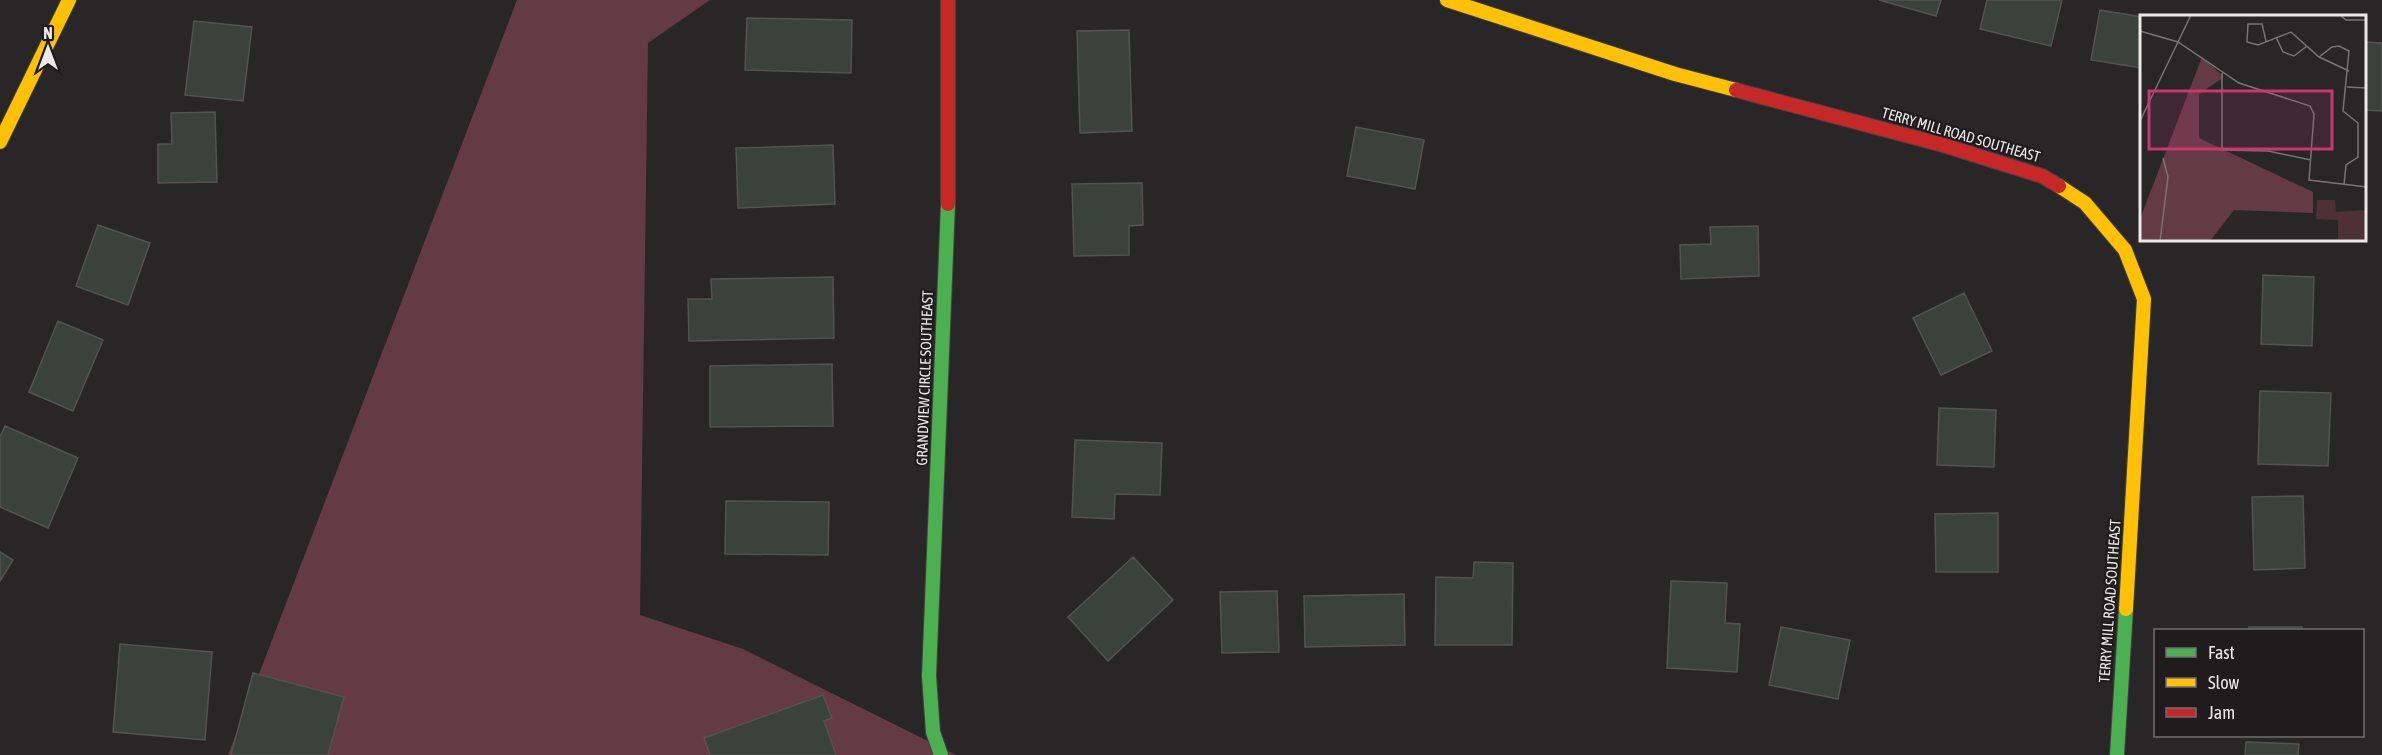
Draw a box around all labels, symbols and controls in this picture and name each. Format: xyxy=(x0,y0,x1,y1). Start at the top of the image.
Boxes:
inset map xyxy=(2140,15,2367,242)
north arrow xyxy=(18,18,78,78)
text: N xyxy=(43,24,53,42)
street label: TERRY MILL ROAD SOUTHEAST xyxy=(1880,104,2043,165)
street label: GRANDVIEW CIRCLE SOUTHEAST xyxy=(913,290,936,466)
street label: TERRY MILL ROAD SOUTHEAST xyxy=(2095,518,2124,683)
legend xyxy=(2154,629,2364,737)
text: Fast xyxy=(2208,642,2235,663)
text: Slow xyxy=(2208,672,2239,693)
text: Jam xyxy=(2208,702,2235,723)

